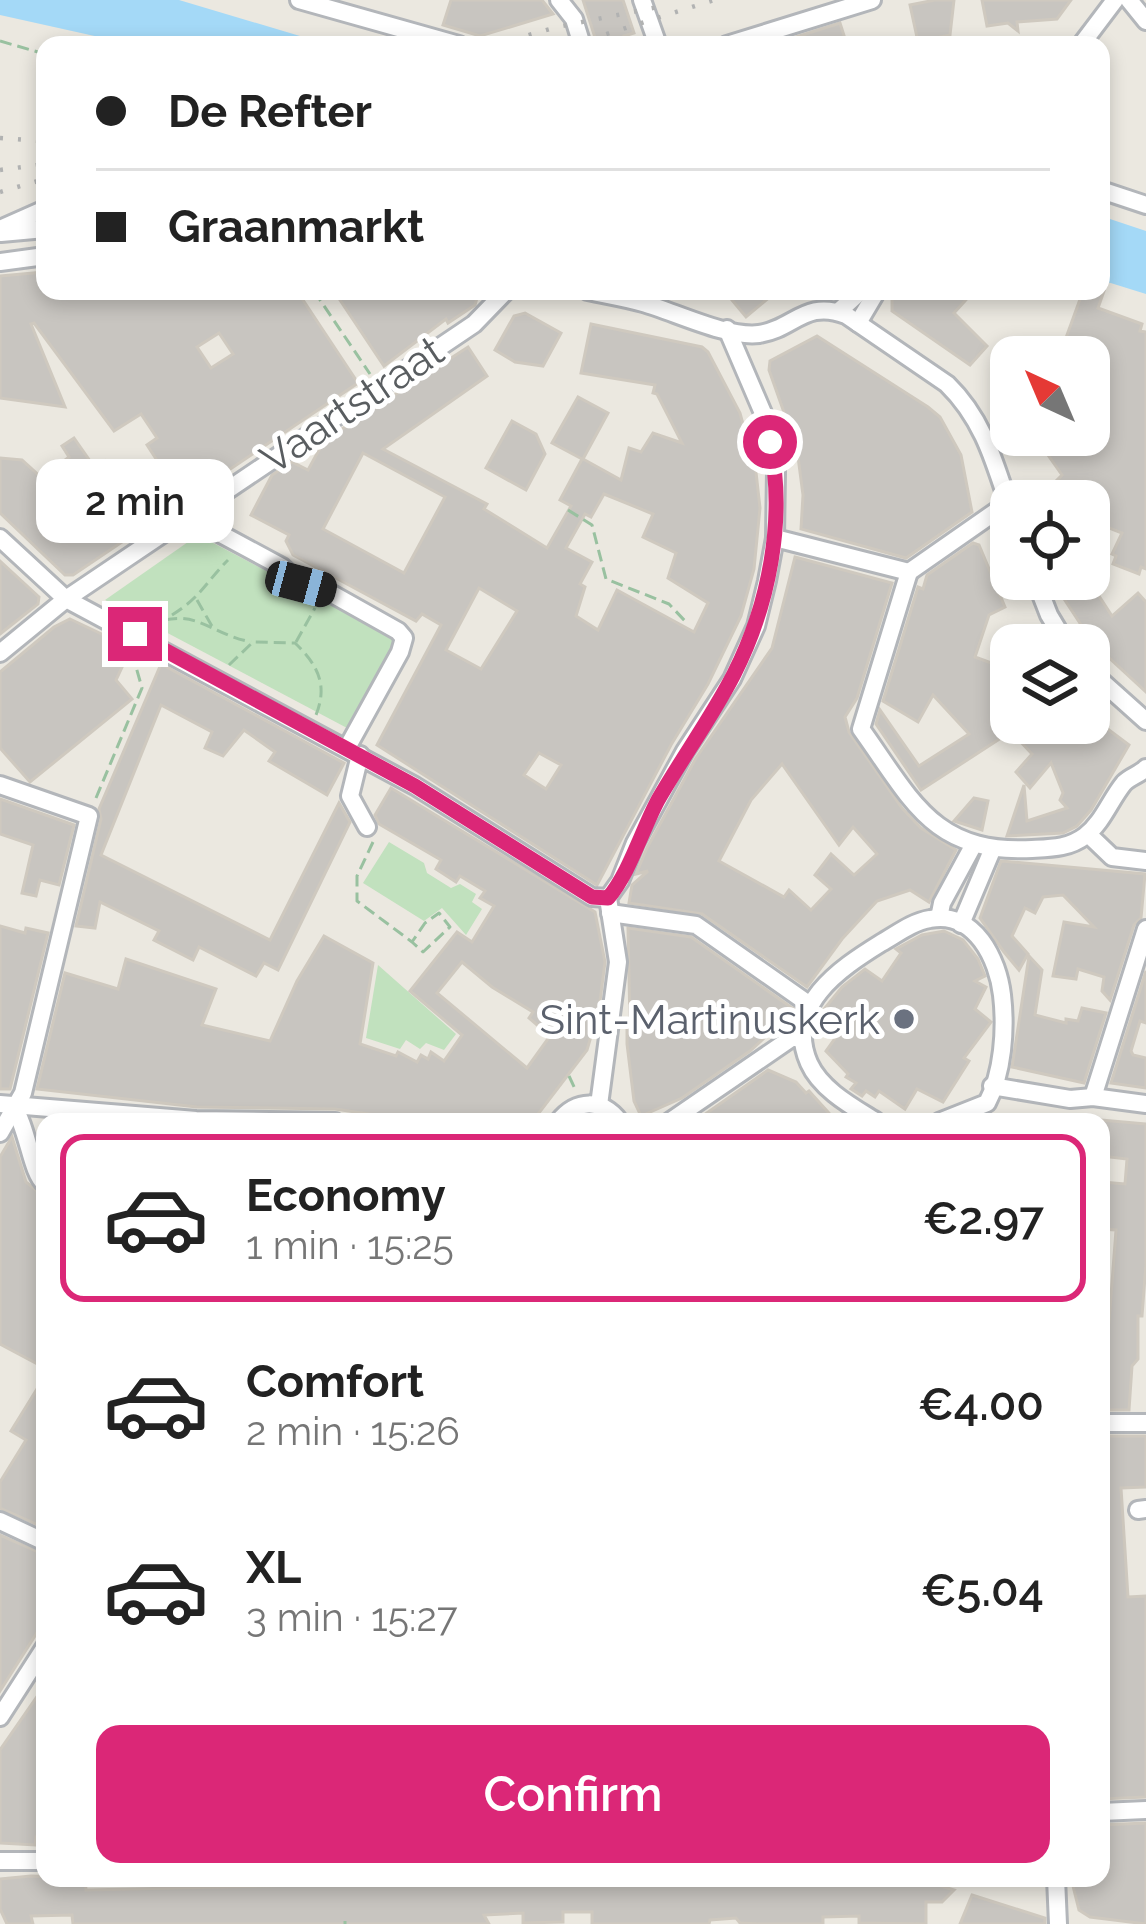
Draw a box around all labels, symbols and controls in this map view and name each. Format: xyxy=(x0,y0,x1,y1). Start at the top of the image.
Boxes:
text: De Refter xyxy=(168,85,372,138)
text: Graanmarkt xyxy=(168,200,424,253)
street label: Vaartstraat xyxy=(251,326,453,484)
north arrow xyxy=(990,336,1110,456)
map controls xyxy=(990,336,1110,744)
route start xyxy=(743,415,797,469)
callout: 2 min xyxy=(36,460,234,544)
text: 2 min xyxy=(85,478,185,524)
button: locate xyxy=(990,480,1110,600)
car xyxy=(262,557,340,611)
route end xyxy=(108,607,162,661)
button: layers xyxy=(990,624,1110,744)
place label: Sint-Martinuskerk xyxy=(539,995,880,1044)
marker: Sint-Martinuskerk xyxy=(891,1006,917,1032)
icon: car xyxy=(102,1164,210,1272)
text: Economy xyxy=(246,1169,446,1222)
text: €2.97 xyxy=(923,1192,1044,1245)
text: 1 min · 15:25 xyxy=(246,1222,454,1268)
icon: car xyxy=(102,1350,210,1458)
text: Comfort xyxy=(246,1355,424,1408)
text: €4.00 xyxy=(918,1378,1044,1431)
text: 2 min · 15:26 xyxy=(246,1408,460,1454)
icon: car xyxy=(102,1536,210,1644)
text: XL xyxy=(246,1541,301,1594)
text: €5.04 xyxy=(921,1564,1044,1617)
text: 3 min · 15:27 xyxy=(246,1594,458,1640)
button: Confirm xyxy=(96,1725,1050,1863)

